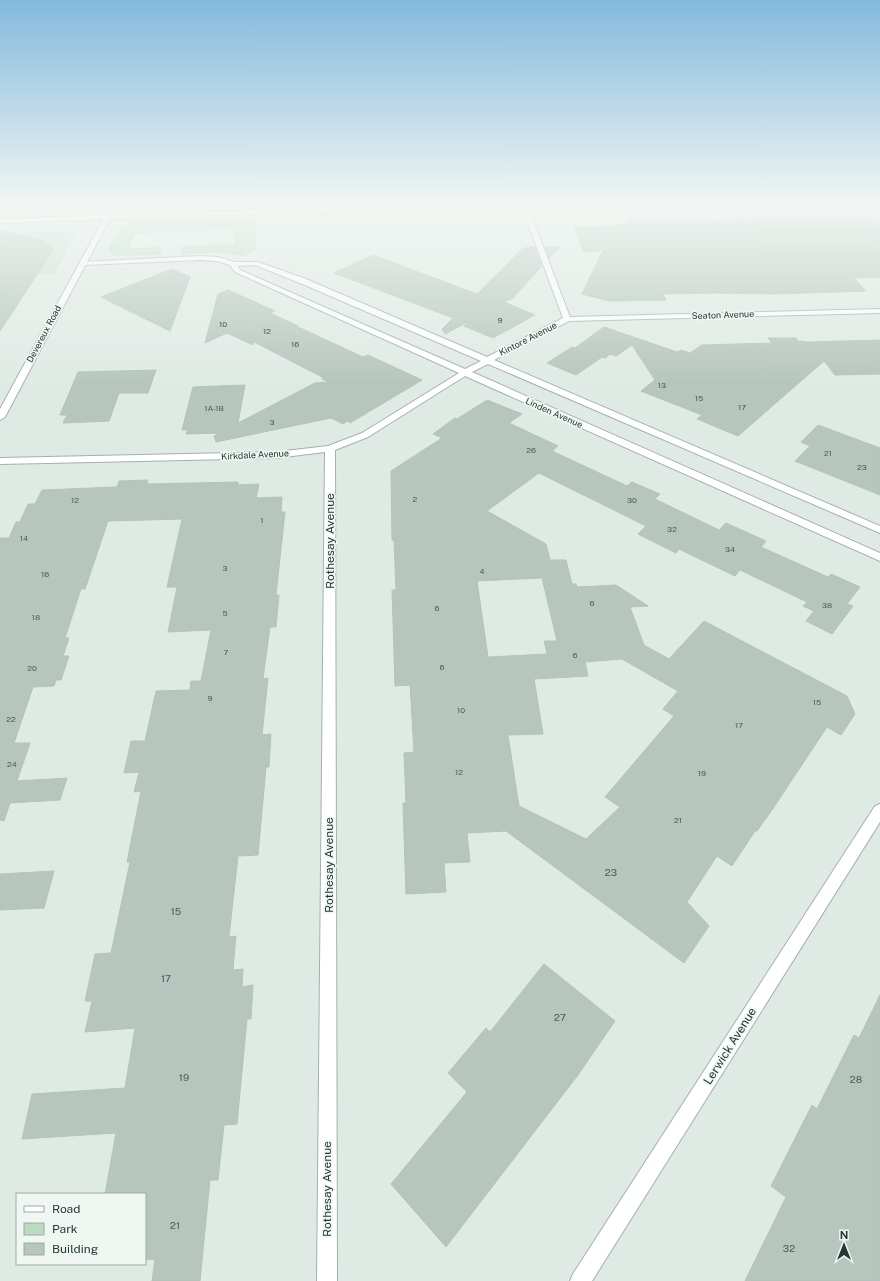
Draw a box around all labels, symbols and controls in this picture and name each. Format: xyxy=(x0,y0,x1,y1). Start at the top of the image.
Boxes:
street label: Devereux Road xyxy=(24,303,63,364)
street label: Seaton Avenue xyxy=(691,308,754,321)
house number: 9 xyxy=(498,315,503,325)
house number: 10 xyxy=(219,319,227,329)
street label: Kintore Avenue xyxy=(497,319,559,358)
house number: 12 xyxy=(263,326,271,336)
house number: 16 xyxy=(291,339,299,349)
house number: 13 xyxy=(658,380,666,390)
house number: 15 xyxy=(695,393,703,403)
street label: Linden Avenue xyxy=(524,395,585,430)
house number: 17 xyxy=(738,402,746,412)
house number: 1A-1B xyxy=(204,403,224,413)
house number: 3 xyxy=(269,417,275,427)
house number: 26 xyxy=(526,445,536,455)
street label: Kirkdale Avenue xyxy=(221,447,289,462)
house number: 21 xyxy=(824,448,832,458)
house number: 23 xyxy=(857,462,867,472)
street label: Rothesay Avenue xyxy=(323,493,337,589)
house number: 2 xyxy=(413,494,418,504)
house number: 12 xyxy=(71,495,79,505)
house number: 30 xyxy=(627,495,637,505)
house number: 1 xyxy=(260,515,264,525)
house number: 32 xyxy=(667,524,677,534)
house number: 14 xyxy=(20,533,28,543)
house number: 34 xyxy=(725,544,735,554)
house number: 3 xyxy=(222,563,228,573)
house number: 4 xyxy=(479,566,485,576)
house number: 16 xyxy=(41,569,49,579)
house number: 6 xyxy=(590,598,595,608)
house number: 38 xyxy=(822,600,832,610)
house number: 6 xyxy=(435,603,440,613)
house number: 5 xyxy=(222,608,228,618)
house number: 18 xyxy=(32,612,40,622)
house number: 7 xyxy=(224,647,229,657)
house number: 6 xyxy=(573,650,578,660)
house number: 6 xyxy=(440,662,445,672)
house number: 20 xyxy=(27,663,37,673)
house number: 9 xyxy=(208,693,213,703)
house number: 15 xyxy=(813,697,821,707)
house number: 10 xyxy=(457,705,465,715)
house number: 22 xyxy=(6,714,16,724)
house number: 17 xyxy=(735,720,743,730)
house number: 24 xyxy=(7,759,17,769)
house number: 12 xyxy=(455,767,463,777)
house number: 19 xyxy=(698,768,706,778)
house number: 21 xyxy=(674,815,682,825)
street label: Rothesay Avenue xyxy=(322,817,336,913)
house number: 23 xyxy=(605,866,617,878)
house number: 15 xyxy=(171,905,181,917)
house number: 17 xyxy=(161,972,171,984)
street label: Lerwick Avenue xyxy=(701,1005,759,1087)
house number: 27 xyxy=(554,1011,566,1023)
house number: 19 xyxy=(179,1071,189,1083)
house number: 28 xyxy=(850,1073,862,1085)
street label: Rothesay Avenue xyxy=(320,1141,334,1237)
legend xyxy=(16,1193,146,1265)
text: Road xyxy=(52,1202,80,1216)
house number: 21 xyxy=(170,1219,180,1231)
text: Park xyxy=(52,1222,78,1236)
north arrow xyxy=(824,1225,864,1265)
text: N xyxy=(840,1229,848,1241)
text: Building xyxy=(52,1242,98,1256)
house number: 32 xyxy=(783,1242,795,1254)

